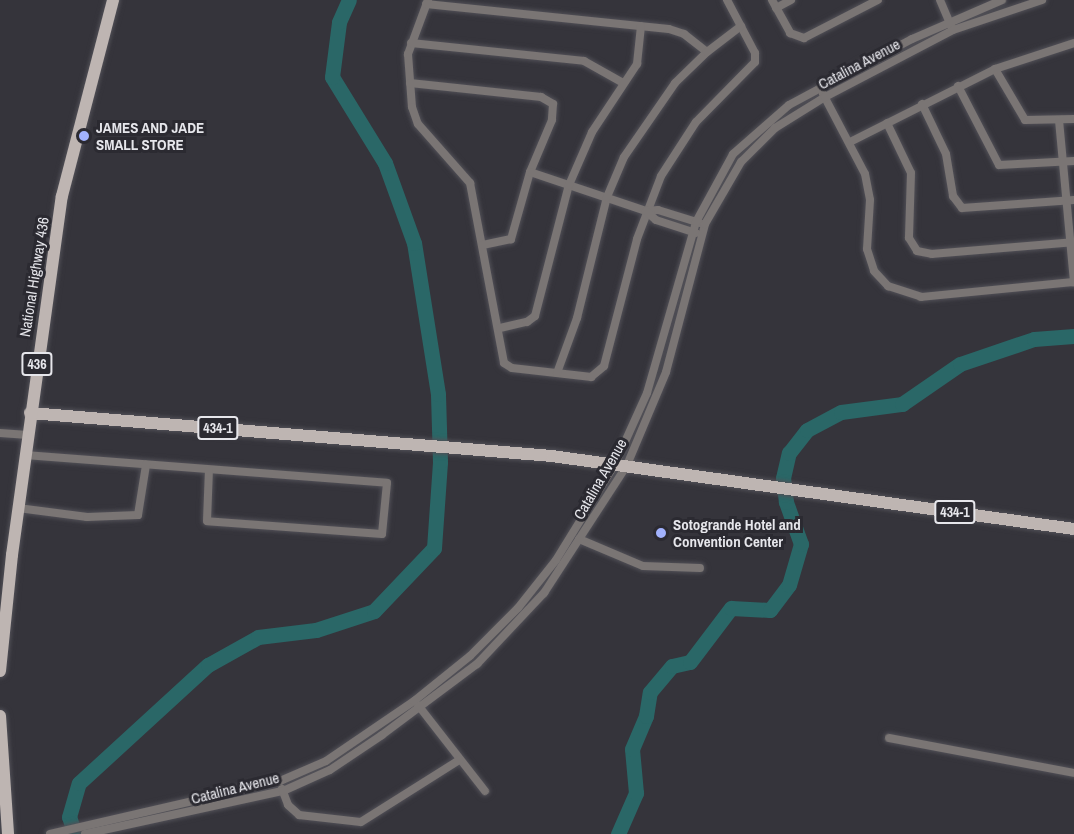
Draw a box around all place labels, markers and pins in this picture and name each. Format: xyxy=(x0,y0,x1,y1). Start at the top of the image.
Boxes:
place label: JAMES AND JADE SMALL STORE xyxy=(96,118,205,153)
marker: JAMES AND JADE SMALL STORE xyxy=(77,129,91,143)
place label: Sotogrande Hotel and Convention Center xyxy=(673,515,801,550)
marker: Sotogrande Hotel and Convention Center xyxy=(654,526,668,540)

